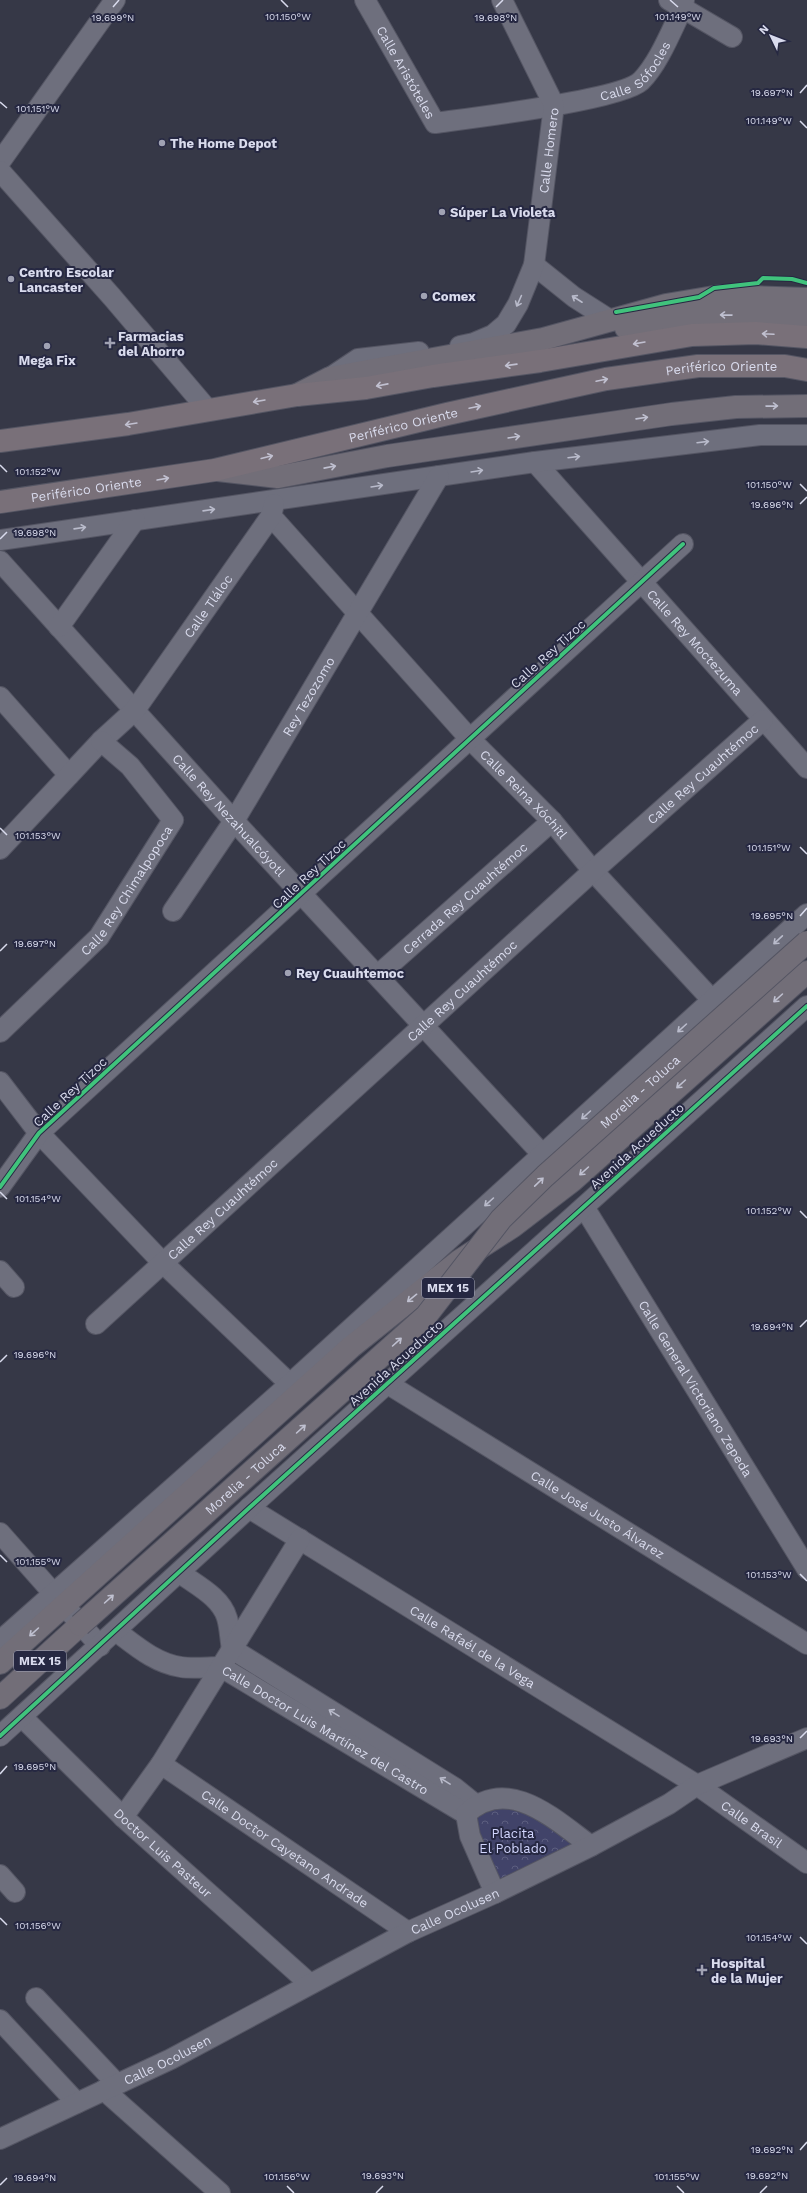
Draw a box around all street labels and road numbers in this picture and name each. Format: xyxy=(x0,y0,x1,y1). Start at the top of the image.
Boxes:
street label: Calle Aristóteles xyxy=(374,23,438,121)
street label: Calle Sófocles xyxy=(598,39,673,104)
street label: Calle Homero xyxy=(536,106,561,194)
street label: Periférico Oriente xyxy=(665,359,777,378)
street label: Periférico Oriente xyxy=(347,404,459,445)
street label: Periférico Oriente xyxy=(30,474,142,505)
street label: Calle Tláloc xyxy=(181,571,235,640)
street label: Calle Rey Moctezuma xyxy=(644,586,746,699)
street label: Calle Rey Tizoc xyxy=(508,617,588,691)
street label: Rey Tezozomo xyxy=(279,654,338,738)
street label: Calle Rey Cuauhtémoc xyxy=(644,720,761,827)
street label: Calle Reina Xóchitl xyxy=(477,746,571,842)
street label: Calle Rey Nezahualcóyotl xyxy=(170,751,289,879)
street label: Calle Rey Chimalpopoca xyxy=(77,822,175,958)
street label: Calle Rey Tizoc xyxy=(269,836,349,912)
street label: Cerrada Rey Cuauhtémoc xyxy=(400,839,530,957)
street label: Calle Rey Cuauhtémoc xyxy=(404,937,520,1044)
street label: Morelia - Toluca xyxy=(597,1051,683,1131)
street label: Calle Rey Tizoc xyxy=(30,1054,110,1130)
street label: Avenida Acueducto xyxy=(587,1100,687,1192)
street label: Calle Rey Cuauhtémoc xyxy=(164,1155,280,1263)
road number: MEX 15 xyxy=(422,1278,474,1298)
street label: Calle General Victoriano Zepeda xyxy=(636,1297,756,1480)
street label: Avenida Acueducto xyxy=(346,1317,446,1409)
street label: Morelia - Toluca xyxy=(202,1438,288,1517)
street label: Calle José Justo Álvarez xyxy=(528,1467,668,1561)
street label: Calle Rafaél de la Vega xyxy=(407,1602,539,1691)
road number: MEX 15 xyxy=(14,1651,66,1671)
street label: Calle Doctor Luis Martínez del Castro xyxy=(219,1662,432,1797)
street label: Calle Doctor Cayetano Andrade xyxy=(199,1786,371,1910)
street label: Calle Brasil xyxy=(718,1797,785,1851)
street label: Doctor Luis Pasteur xyxy=(111,1805,215,1900)
street label: Calle Ocolusen xyxy=(408,1885,501,1937)
street label: Calle Ocolusen xyxy=(121,2032,213,2088)

